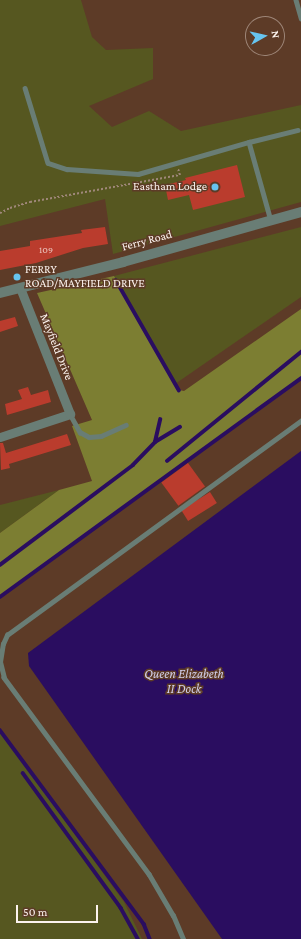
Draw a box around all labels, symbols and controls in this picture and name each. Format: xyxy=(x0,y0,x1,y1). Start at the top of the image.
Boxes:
north arrow xyxy=(245,16,285,56)
text: N xyxy=(269,30,282,39)
place label: Eastham Lodge xyxy=(133,180,207,194)
marker: Eastham Lodge xyxy=(210,182,220,192)
street label: Ferry Road xyxy=(120,227,174,255)
house number: 109 xyxy=(39,244,53,256)
place label: FERRY ROAD/MAYFIELD DRIVE xyxy=(25,263,145,291)
marker: FERRY ROAD/MAYFIELD DRIVE xyxy=(12,272,22,282)
street label: Mayfield Drive xyxy=(36,312,76,382)
water label: Queen Elizabeth II Dock xyxy=(144,667,224,698)
scale bar xyxy=(18,897,100,923)
text: 50 m xyxy=(23,905,47,919)

